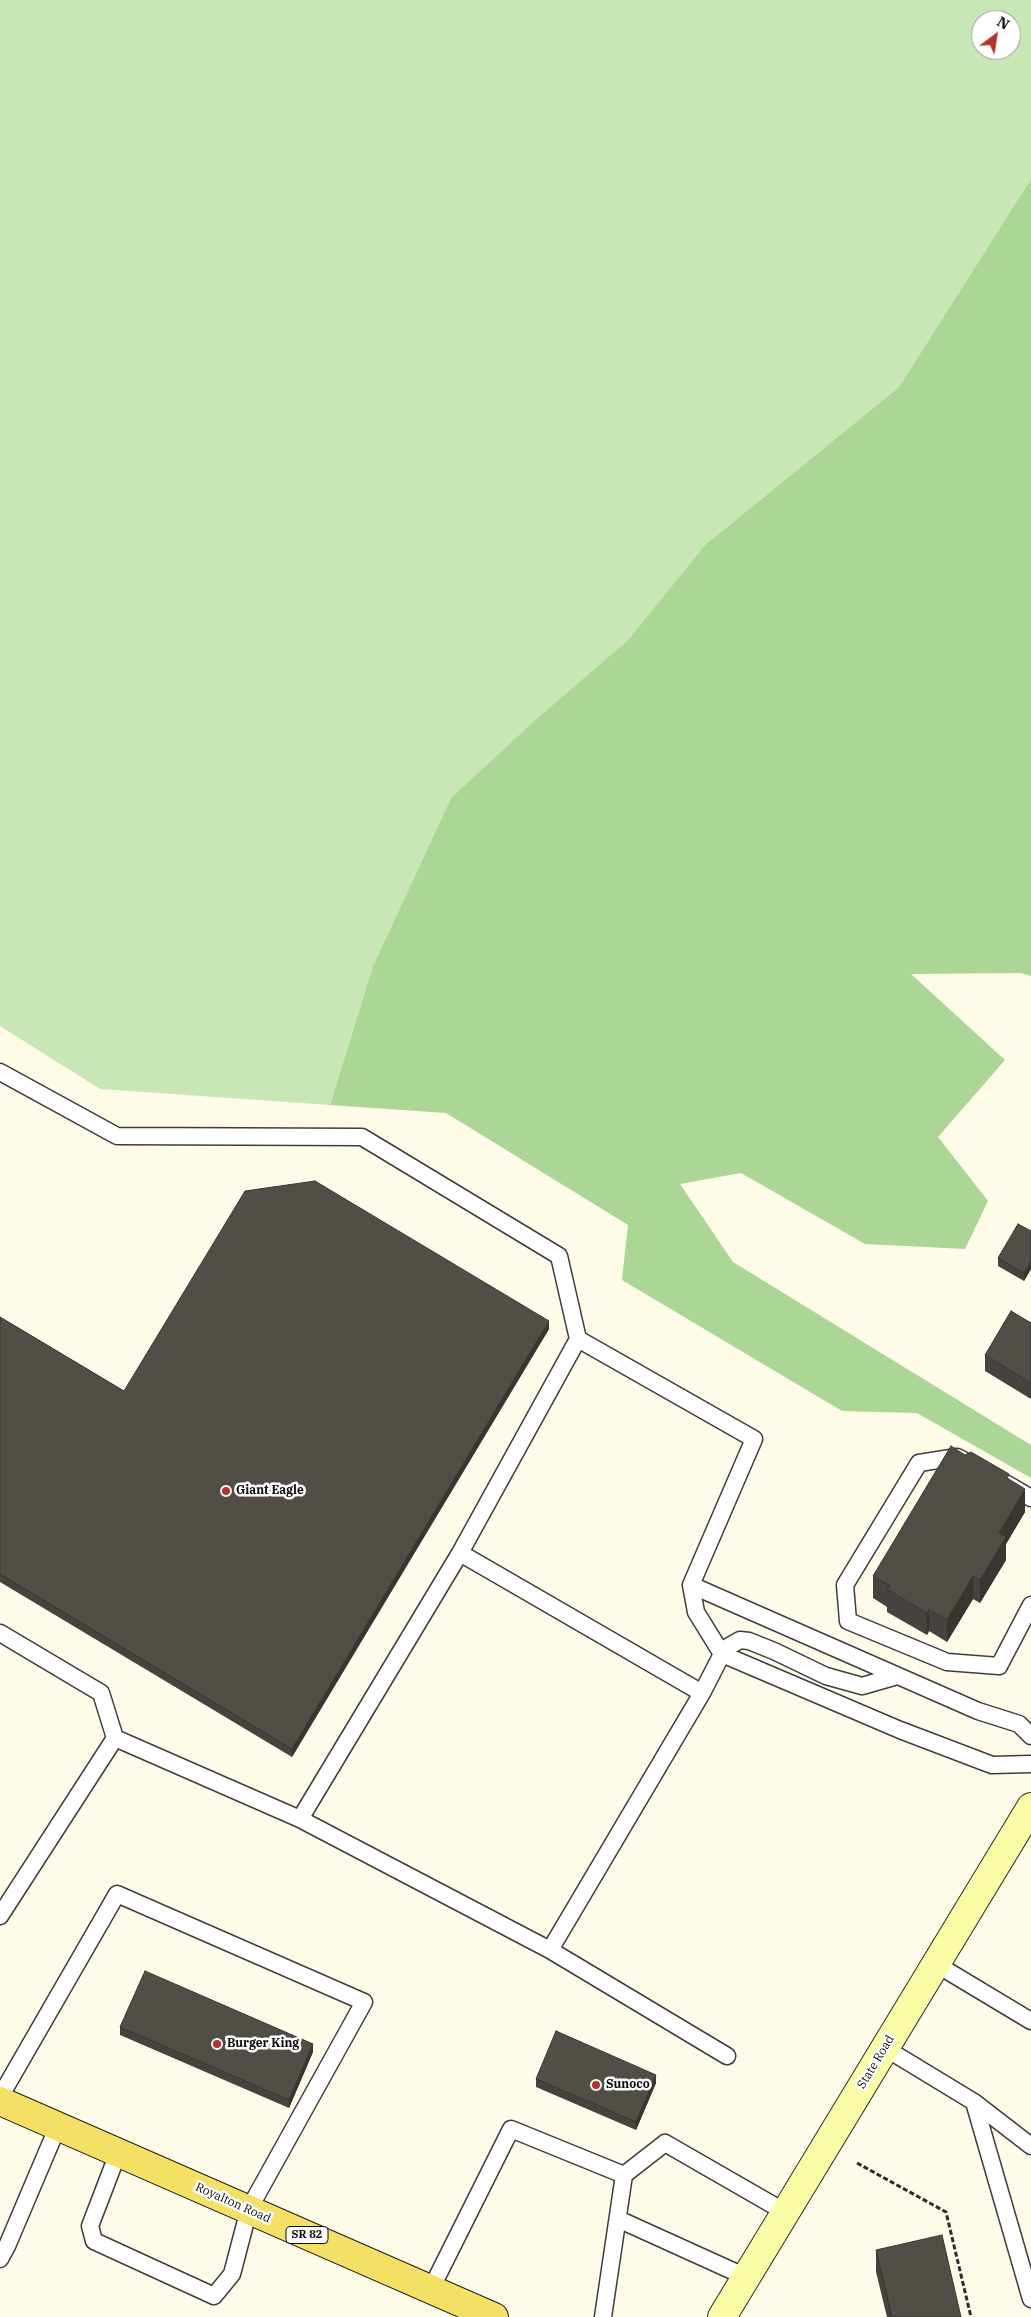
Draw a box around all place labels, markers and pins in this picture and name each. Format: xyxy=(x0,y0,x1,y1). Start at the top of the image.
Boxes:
place label: Giant Eagle xyxy=(236,1484,304,1498)
marker: Giant Eagle xyxy=(220,1485,232,1497)
place label: Burger King xyxy=(227,2037,299,2051)
marker: Burger King xyxy=(211,2038,223,2050)
place label: Sunoco xyxy=(606,2078,650,2092)
marker: Sunoco xyxy=(590,2079,602,2091)

